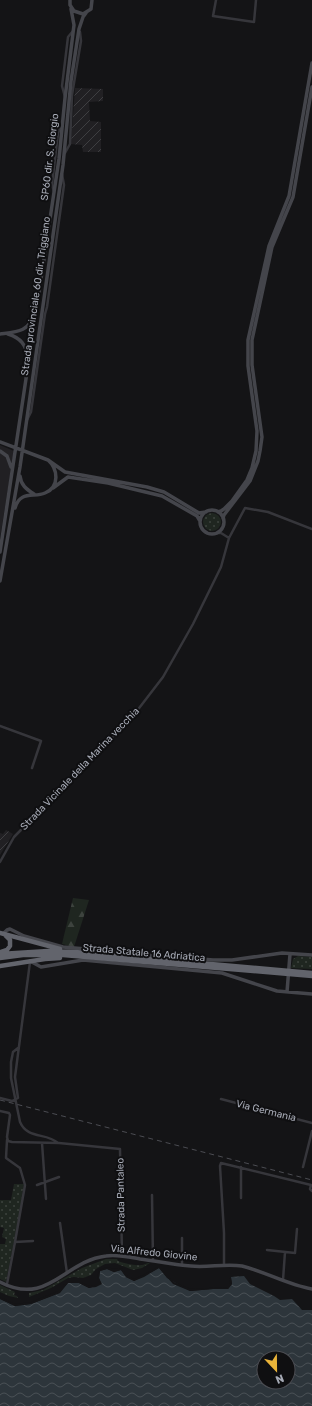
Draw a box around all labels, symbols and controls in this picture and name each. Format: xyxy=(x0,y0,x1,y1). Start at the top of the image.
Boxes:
street label: SP60 dir. S. Giorgio xyxy=(39,112,61,201)
street label: Strada provinciale 60 dir. Triggiano xyxy=(19,215,53,376)
street label: Strada Vicinale della Marina vecchia xyxy=(18,705,142,833)
street label: Strada Statale 16 Adriatica xyxy=(82,942,206,964)
street label: Via Germania xyxy=(235,1098,297,1124)
street label: Strada Pantaleo xyxy=(114,1157,128,1232)
street label: Via Alfredo Giovine xyxy=(110,1242,199,1264)
north arrow xyxy=(256,1350,296,1390)
text: N xyxy=(273,1371,286,1386)

